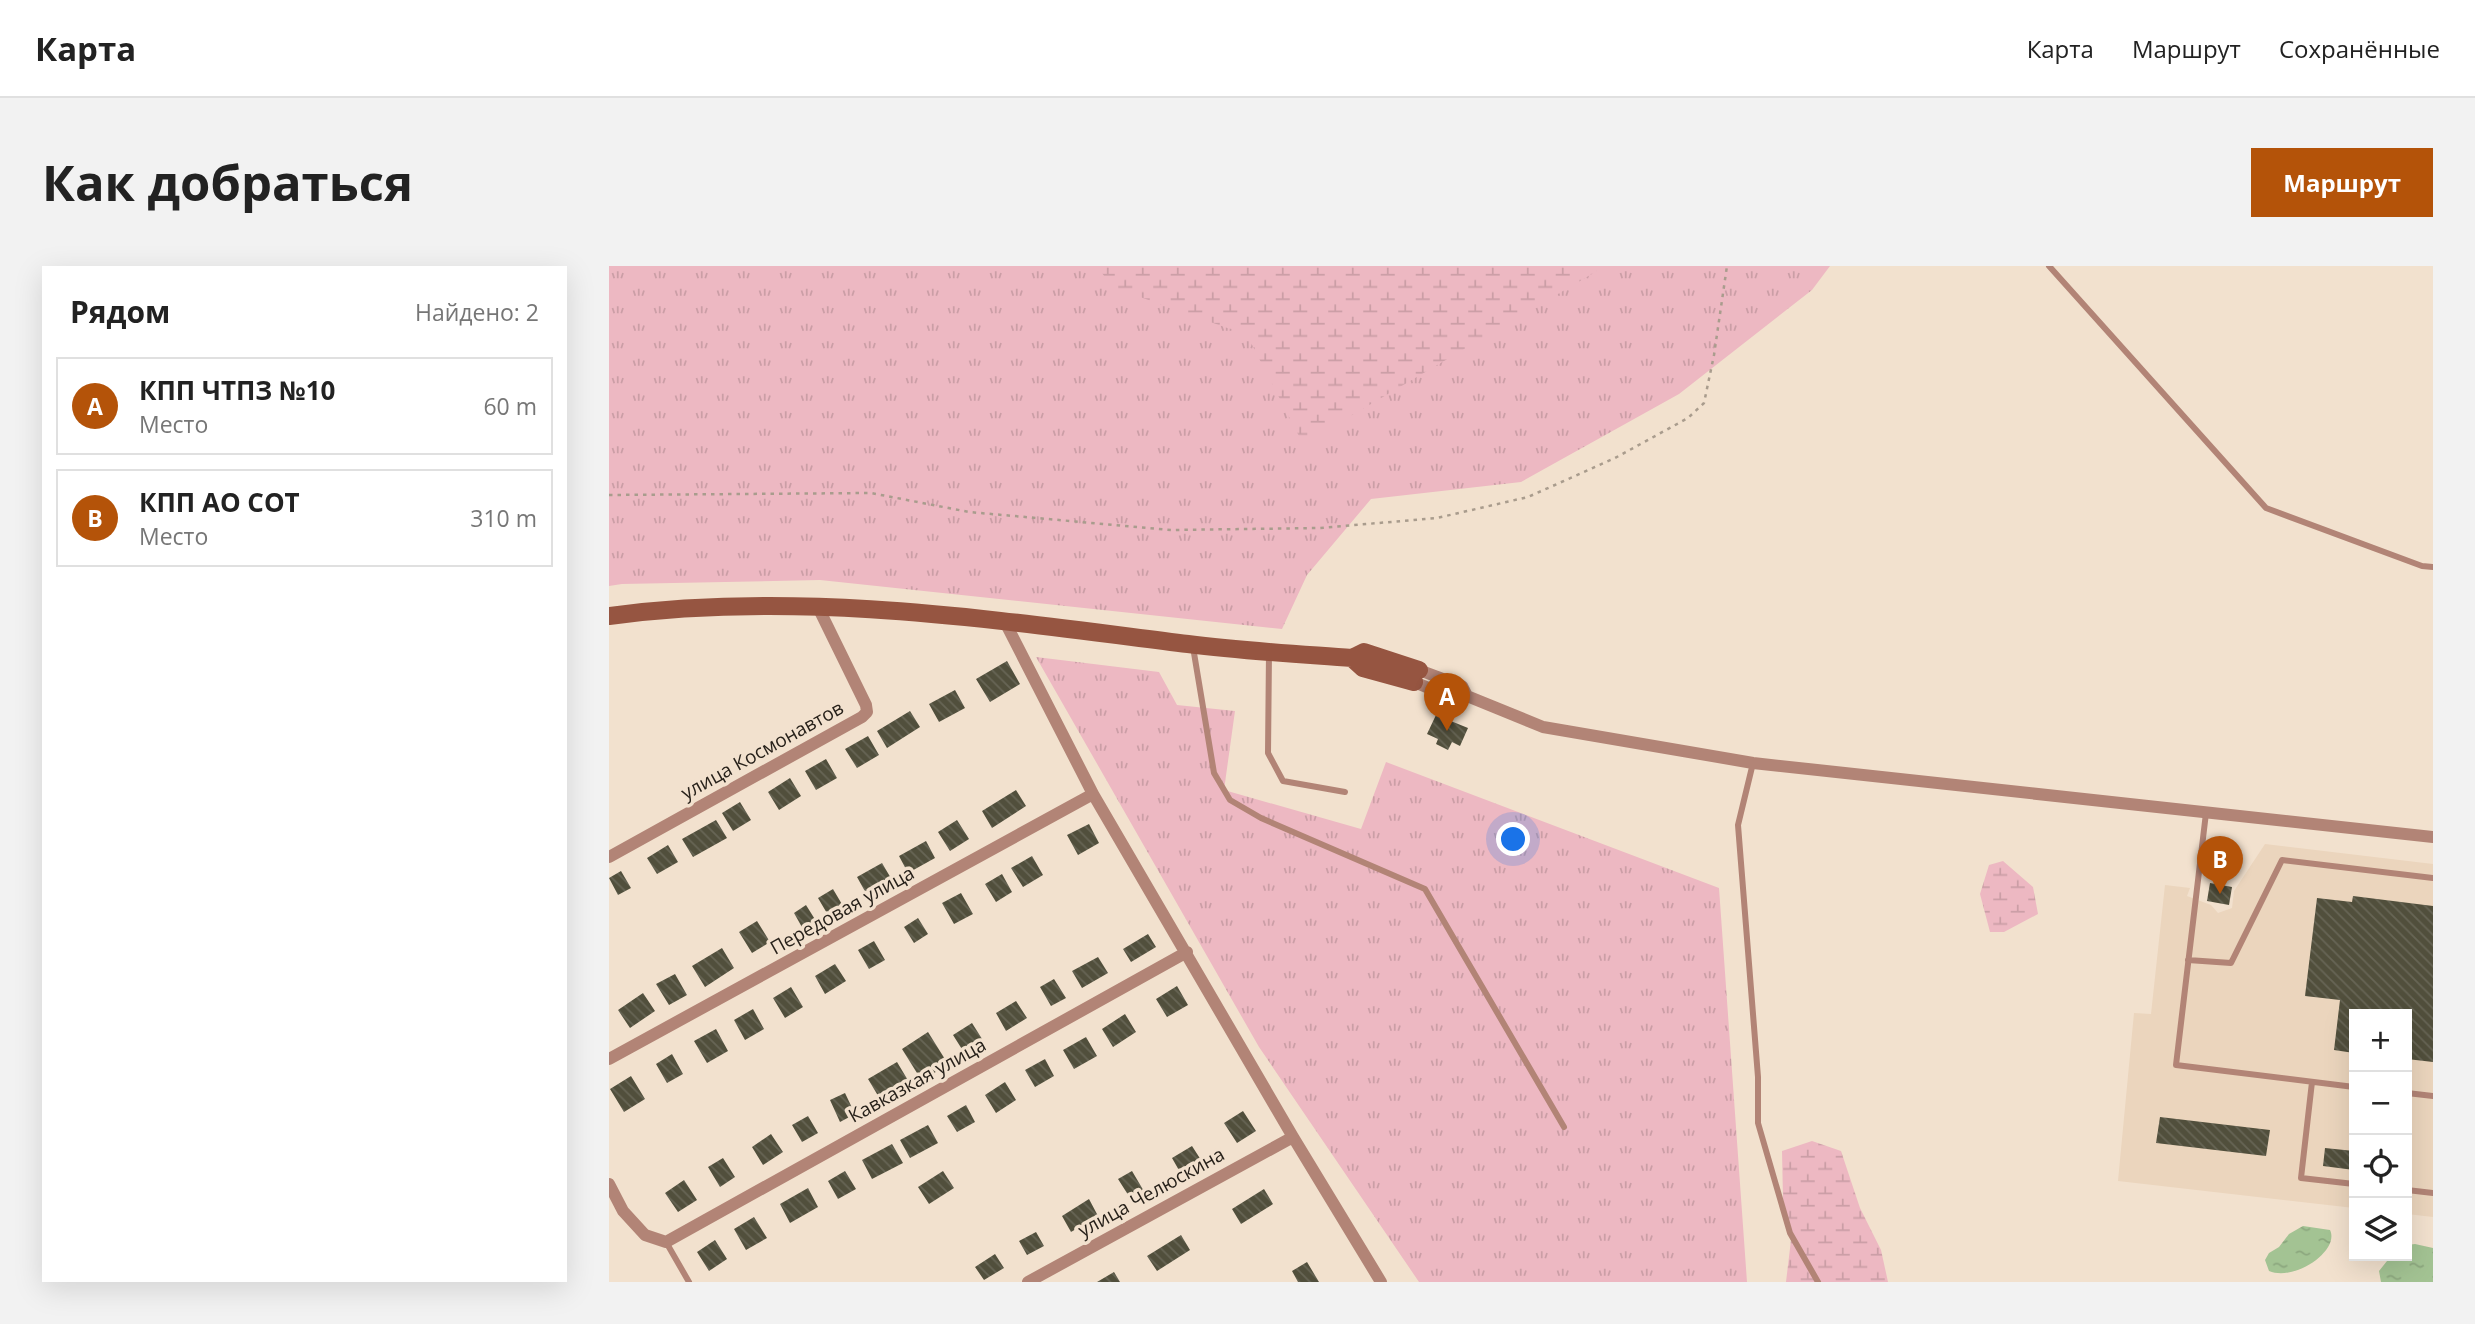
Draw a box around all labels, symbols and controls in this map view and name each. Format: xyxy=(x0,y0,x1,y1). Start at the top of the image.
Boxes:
text: Карта xyxy=(35,26,136,71)
text: Карта xyxy=(2027,32,2094,65)
text: Маршрут xyxy=(2132,32,2241,65)
text: Сохранённые xyxy=(2279,32,2440,65)
button: Маршрут xyxy=(2251,148,2433,217)
text: Как добраться xyxy=(42,149,413,215)
text: Рядом xyxy=(70,291,170,332)
text: Найдено: 2 xyxy=(415,296,539,328)
text: КПП ЧТПЗ №10 xyxy=(139,372,335,408)
text: A xyxy=(87,390,103,422)
text: 60 m xyxy=(483,390,537,422)
text: Место xyxy=(139,408,208,440)
text: КПП АО СОТ xyxy=(139,484,300,520)
text: B xyxy=(87,502,103,534)
text: 310 m xyxy=(470,502,537,534)
text: Место xyxy=(139,520,208,552)
pin: A xyxy=(1424,673,1470,731)
street label: улица Космонавтов xyxy=(676,694,848,806)
your location xyxy=(1496,822,1530,856)
pin: B xyxy=(2197,836,2243,894)
street label: Передовая улица xyxy=(765,860,919,960)
map controls xyxy=(2349,1009,2412,1261)
button: + xyxy=(2349,1009,2412,1072)
street label: Кавказкая улица xyxy=(844,1031,990,1129)
button: − xyxy=(2349,1072,2412,1135)
button: locate xyxy=(2349,1135,2412,1198)
street label: улица Челюскина xyxy=(1073,1141,1229,1243)
button: layers xyxy=(2349,1198,2412,1261)

